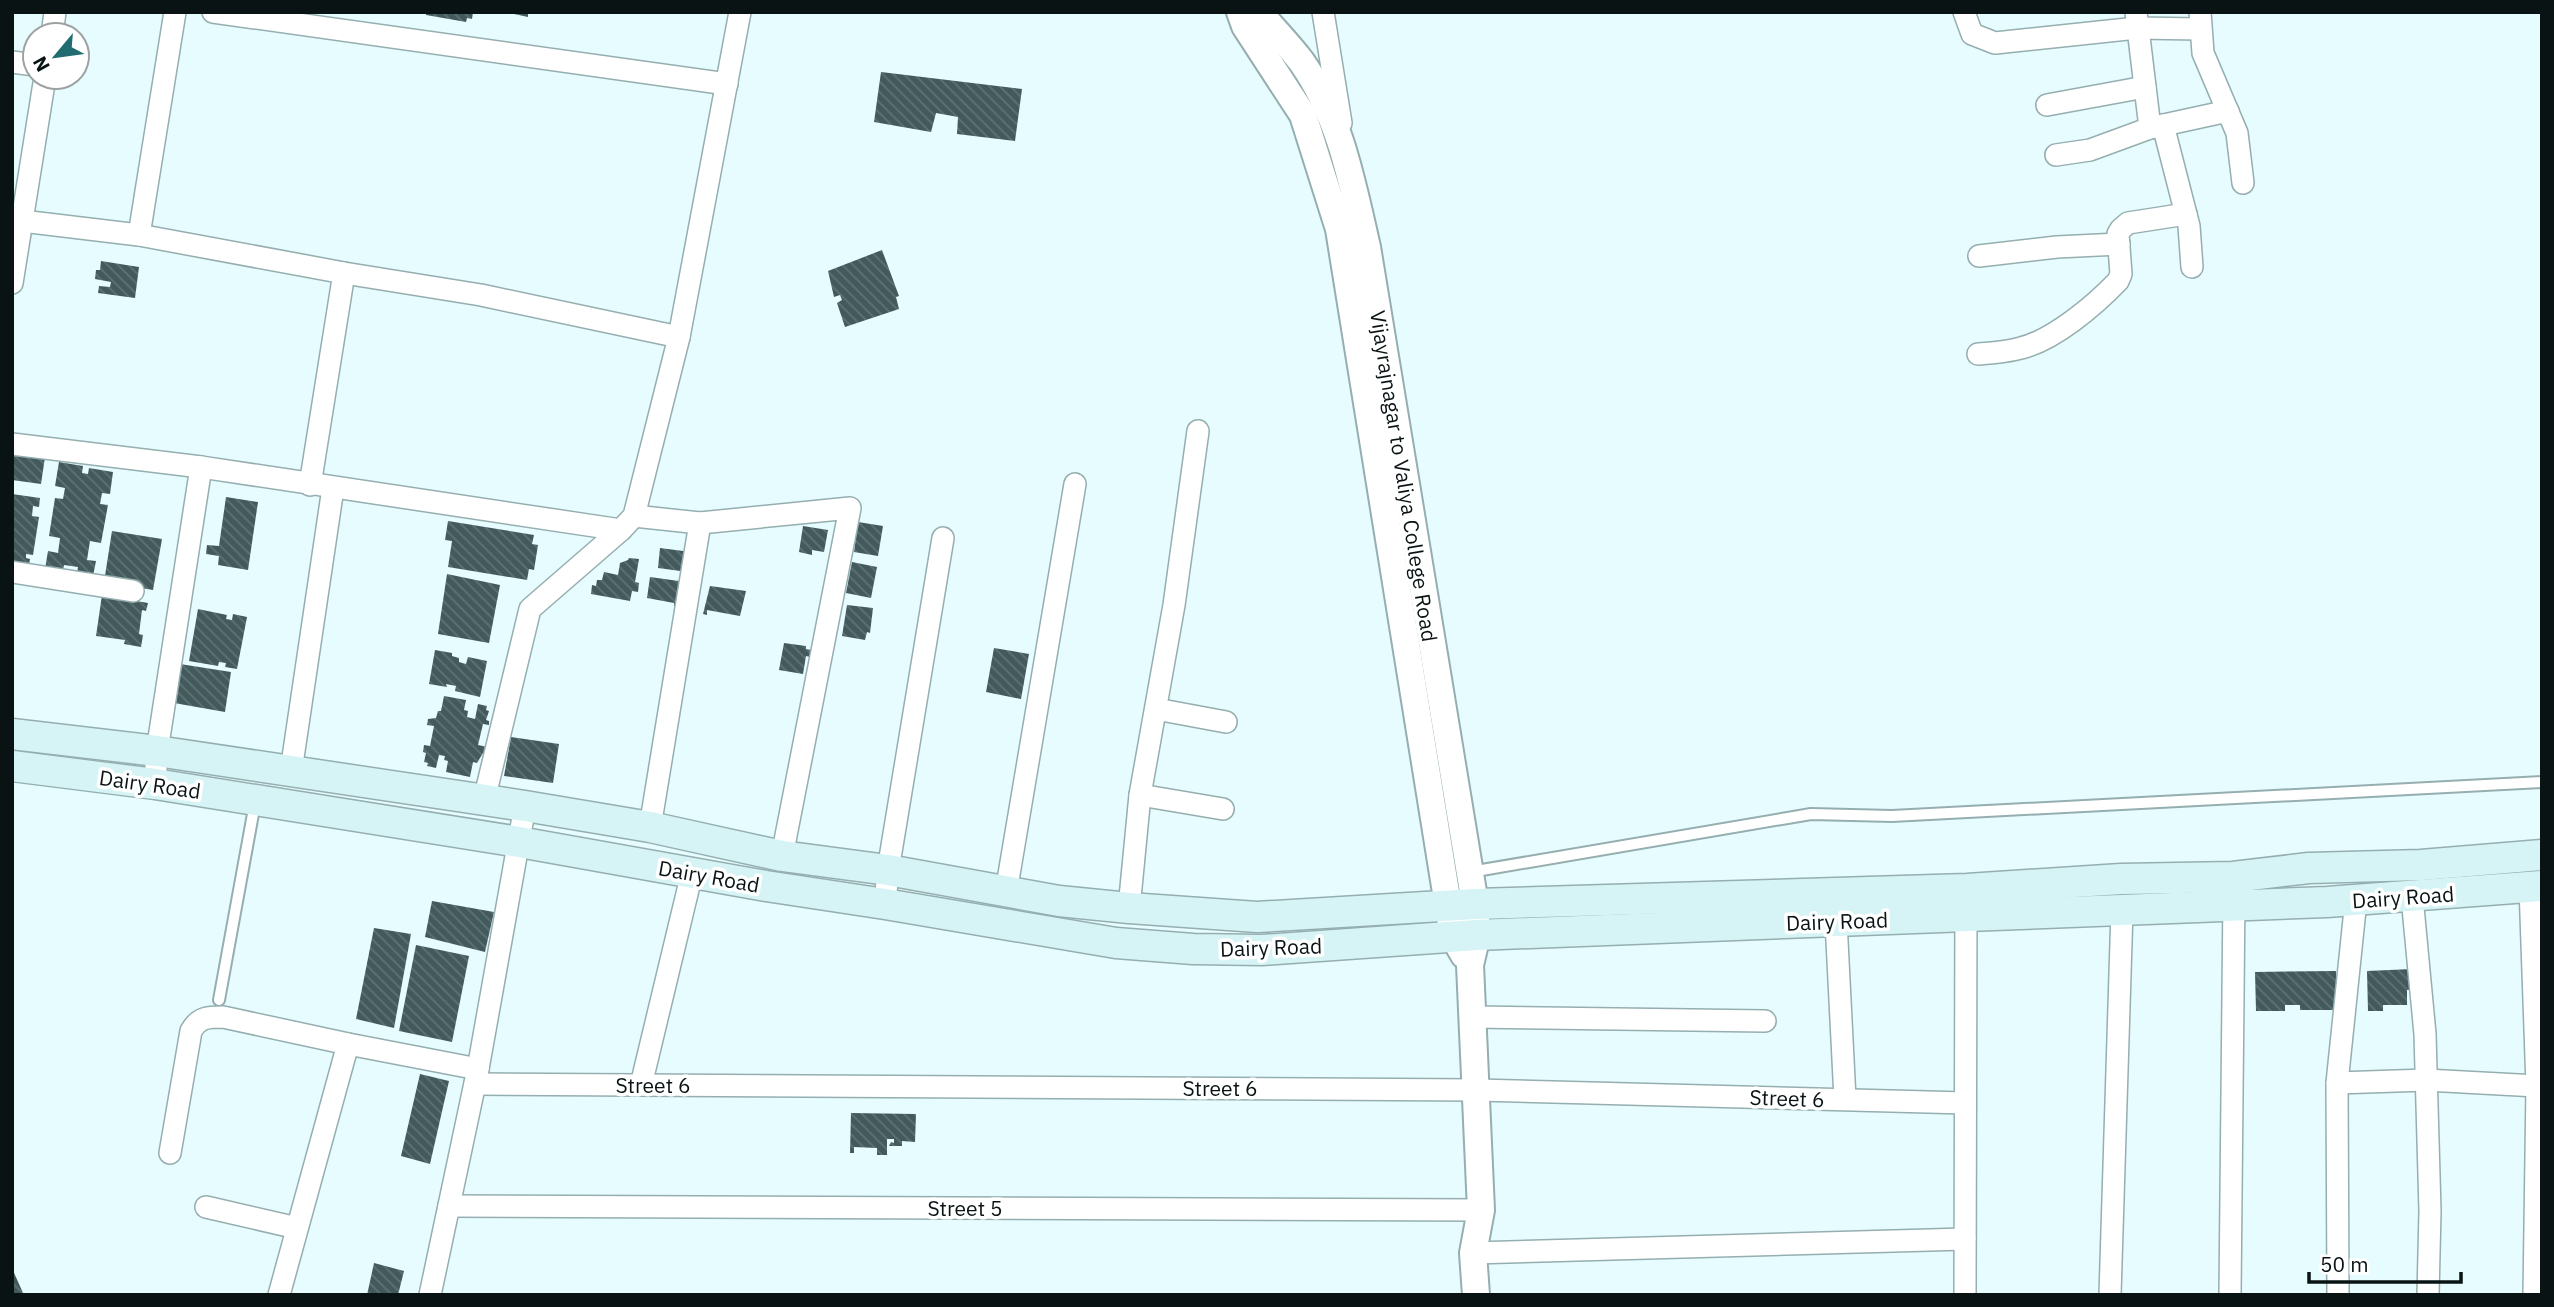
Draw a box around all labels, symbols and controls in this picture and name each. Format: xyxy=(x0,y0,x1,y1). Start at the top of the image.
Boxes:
north arrow xyxy=(21,21,91,91)
text: N xyxy=(27,52,55,76)
street label: Vijayrajnagar to Valiya College Road xyxy=(1364,308,1444,644)
street label: Dairy Road xyxy=(97,763,203,805)
street label: Dairy Road xyxy=(656,853,762,899)
street label: Dairy Road xyxy=(2351,879,2455,915)
street label: Dairy Road xyxy=(1785,905,1889,937)
street label: Dairy Road xyxy=(1219,931,1323,963)
street label: Street 6 xyxy=(615,1071,691,1099)
street label: Street 6 xyxy=(1182,1074,1258,1102)
street label: Street 6 xyxy=(1749,1083,1825,1113)
street label: Street 5 xyxy=(927,1194,1003,1222)
scale bar xyxy=(2309,1240,2461,1284)
text: 50 m xyxy=(2320,1250,2369,1278)

